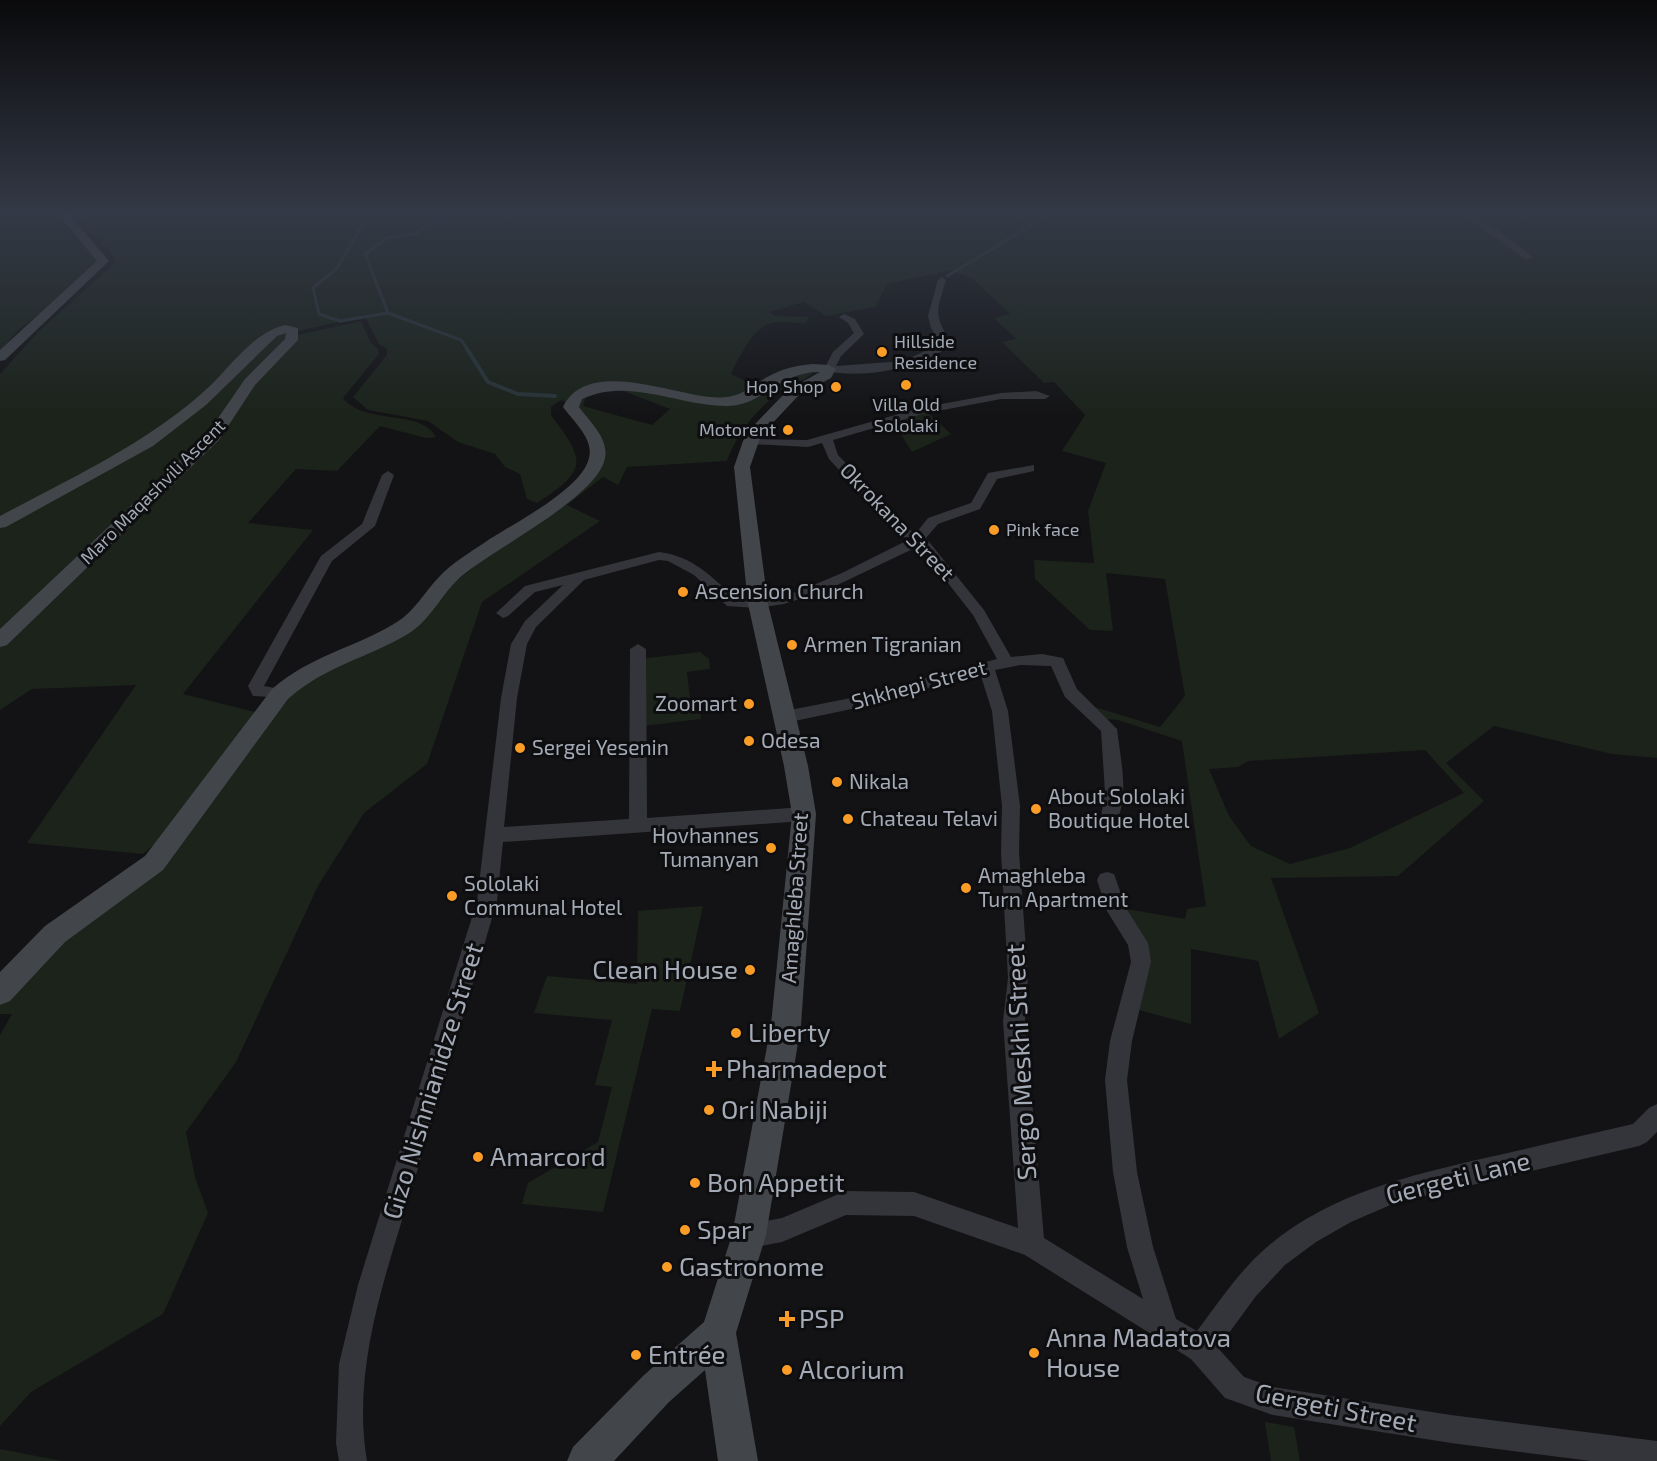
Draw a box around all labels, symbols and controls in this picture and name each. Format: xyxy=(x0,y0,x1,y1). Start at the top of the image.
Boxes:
place label: Hillside Residence xyxy=(894,330,977,373)
marker: Hillside Residence xyxy=(875,345,889,359)
place label: Hop Shop xyxy=(746,375,824,397)
marker: Villa Old Sololaki xyxy=(899,378,913,392)
marker: Hop Shop xyxy=(829,380,843,394)
place label: Villa Old Sololaki xyxy=(872,393,940,436)
street label: Maro Maqashvili Ascent xyxy=(75,414,229,568)
place label: Motorent xyxy=(699,418,776,440)
marker: Motorent xyxy=(781,423,795,437)
street label: Okrokana Street xyxy=(836,457,960,585)
place label: Pink face xyxy=(1006,518,1079,540)
marker: Pink face xyxy=(987,523,1001,537)
place label: Ascension Church xyxy=(695,578,864,603)
marker: Ascension Church xyxy=(676,585,690,599)
place label: Armen Tigranian xyxy=(804,631,962,656)
marker: Armen Tigranian xyxy=(785,638,799,652)
street label: Shkhepi Street xyxy=(848,654,989,714)
place label: Zoomart xyxy=(655,690,737,715)
marker: Zoomart xyxy=(742,697,756,711)
place label: Odesa xyxy=(761,727,821,752)
place label: Sergei Yesenin xyxy=(532,734,669,759)
marker: Odesa xyxy=(742,734,756,748)
marker: Sergei Yesenin xyxy=(513,741,527,755)
place label: Nikala xyxy=(849,768,909,793)
marker: Nikala xyxy=(830,775,844,789)
place label: About Sololaki Boutique Hotel xyxy=(1048,783,1190,832)
marker: About Sololaki Boutique Hotel xyxy=(1029,802,1043,816)
place label: Chateau Telavi xyxy=(860,805,998,830)
street label: Amaghleba Street xyxy=(775,812,812,984)
marker: Chateau Telavi xyxy=(841,812,855,826)
place label: Hovhannes Tumanyan xyxy=(652,822,759,871)
marker: Hovhannes Tumanyan xyxy=(764,841,778,855)
place label: Amaghleba Turn Apartment xyxy=(978,862,1128,911)
place label: Sololaki Communal Hotel xyxy=(464,870,623,919)
marker: Amaghleba Turn Apartment xyxy=(959,881,973,895)
marker: Sololaki Communal Hotel xyxy=(445,889,459,903)
street label: Gizo Nishnianidze Street xyxy=(375,939,488,1222)
street label: Sergo Meskhi Street xyxy=(998,943,1041,1181)
place label: Clean House xyxy=(592,953,738,984)
marker: Clean House xyxy=(743,963,757,977)
place label: Liberty xyxy=(748,1016,831,1047)
marker: Liberty xyxy=(729,1026,743,1040)
place label: Pharmadepot xyxy=(726,1052,887,1083)
marker: Pharmadepot xyxy=(707,1062,721,1076)
place label: Ori Nabiji xyxy=(721,1093,828,1124)
marker: Ori Nabiji xyxy=(702,1103,716,1117)
place label: Amarcord xyxy=(490,1140,606,1171)
street label: Gergeti Lane xyxy=(1382,1144,1533,1209)
marker: Amarcord xyxy=(471,1150,485,1164)
place label: Bon Appetit xyxy=(707,1166,845,1197)
marker: Bon Appetit xyxy=(688,1176,702,1190)
place label: Spar xyxy=(697,1213,751,1244)
marker: Spar xyxy=(678,1223,692,1237)
place label: Gastronome xyxy=(679,1250,824,1281)
marker: Gastronome xyxy=(660,1260,674,1274)
place label: PSP xyxy=(799,1302,844,1333)
marker: PSP xyxy=(780,1312,794,1326)
place label: Anna Madatova House xyxy=(1046,1321,1231,1382)
place label: Entrée xyxy=(648,1338,726,1369)
marker: Anna Madatova House xyxy=(1027,1346,1041,1360)
marker: Entrée xyxy=(629,1348,643,1362)
place label: Alcorium xyxy=(799,1353,905,1384)
marker: Alcorium xyxy=(780,1363,794,1377)
street label: Gergeti Street xyxy=(1253,1376,1420,1437)

